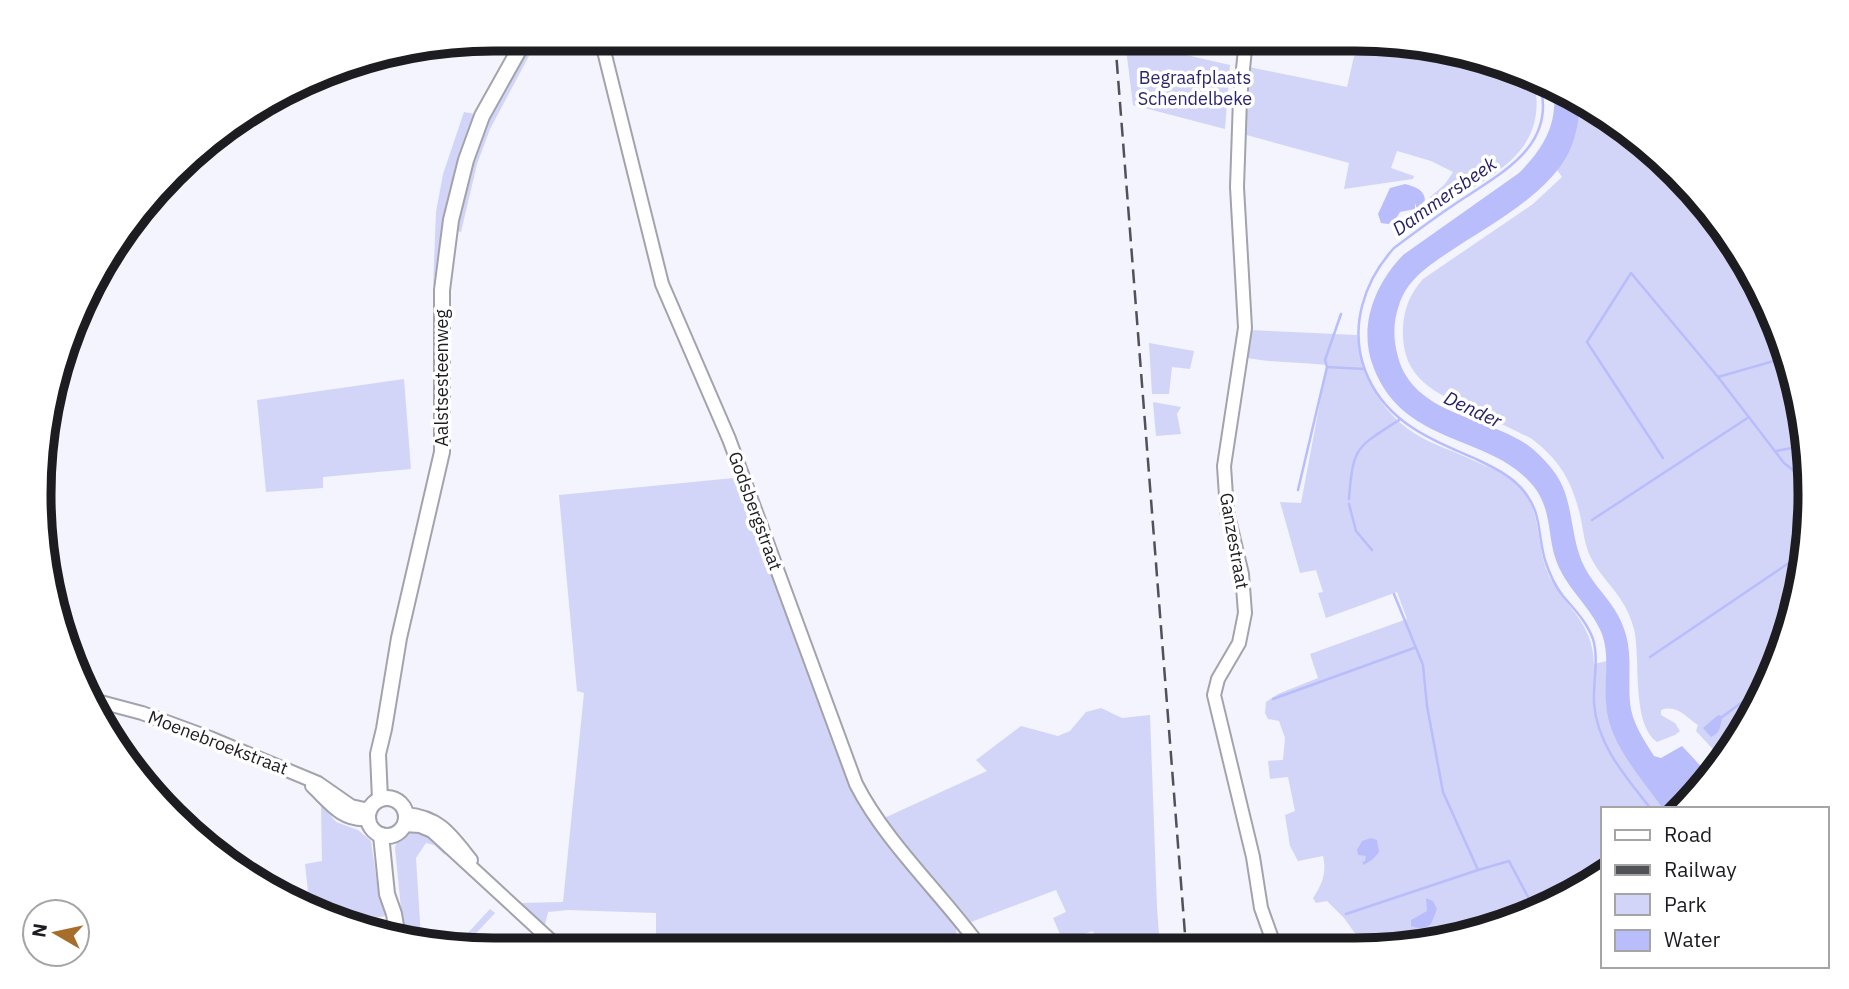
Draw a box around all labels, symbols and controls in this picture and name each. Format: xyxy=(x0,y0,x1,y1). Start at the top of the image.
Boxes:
park label: Begraafplaats Schendelbeke xyxy=(1138,66,1252,110)
water label: Dammersbeek xyxy=(1387,151,1502,241)
street label: Aalstsesteenweg xyxy=(430,309,453,447)
water label: Dender xyxy=(1440,385,1506,433)
street label: Godsbergstraat xyxy=(723,448,788,573)
street label: Ganzestraat xyxy=(1215,491,1254,591)
street label: Moenebroekstraat xyxy=(145,705,291,780)
legend xyxy=(1601,807,1828,968)
text: Road xyxy=(1664,820,1712,848)
text: Railway xyxy=(1664,855,1737,883)
text: Park xyxy=(1664,890,1707,918)
north arrow xyxy=(21,898,91,968)
text: N xyxy=(26,922,52,939)
text: Water xyxy=(1664,925,1721,953)

